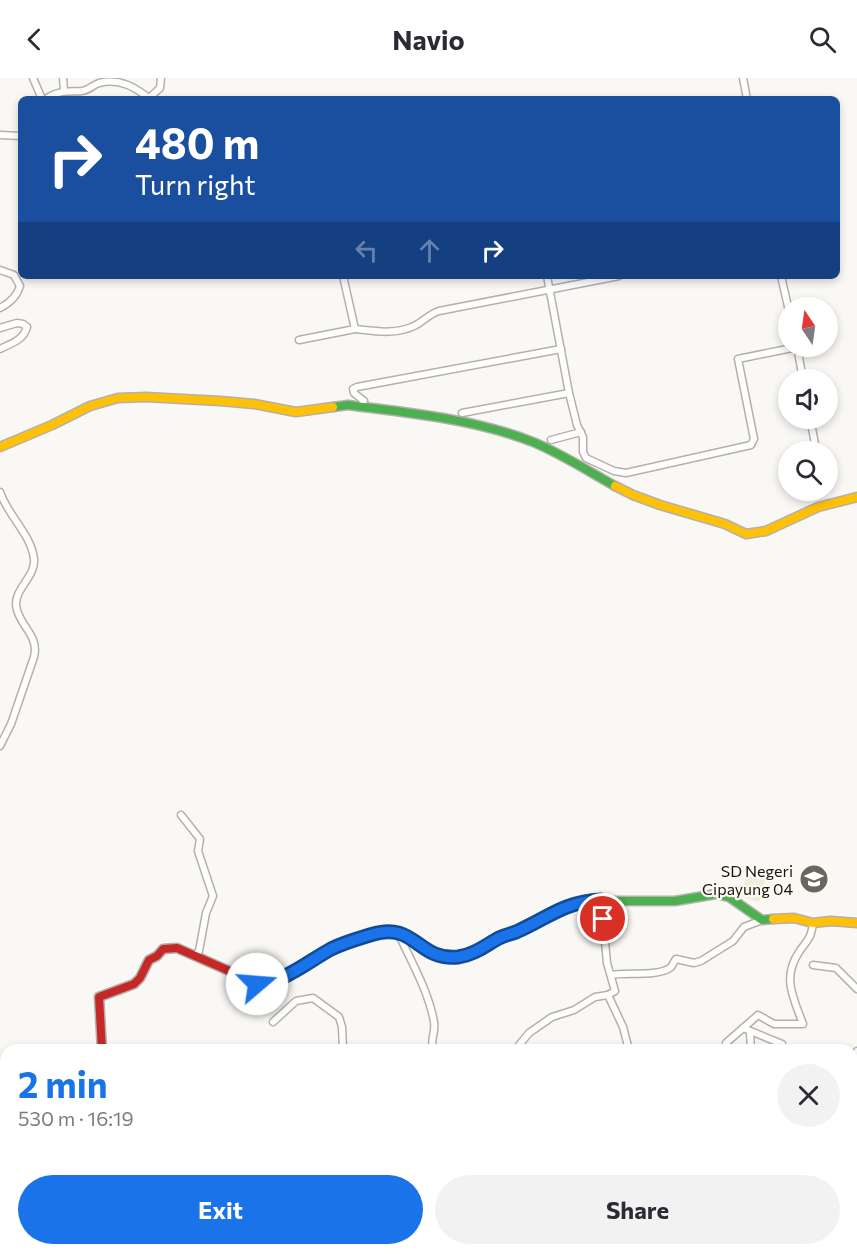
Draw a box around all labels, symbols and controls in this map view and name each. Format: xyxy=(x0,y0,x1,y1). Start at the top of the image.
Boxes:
icon: back xyxy=(18,23,51,56)
text: Navio xyxy=(392,23,465,56)
icon: search xyxy=(806,23,839,56)
text: 480 m xyxy=(135,116,259,168)
icon: right xyxy=(36,120,114,198)
text: Turn right xyxy=(135,168,255,201)
icon: left xyxy=(350,234,383,267)
icon: ahead xyxy=(413,234,446,267)
icon: right xyxy=(476,234,509,267)
north arrow xyxy=(778,297,838,357)
map controls xyxy=(778,297,838,501)
button: sound xyxy=(778,369,838,429)
button: search xyxy=(778,441,838,501)
place label: SD Negeri Cipayung 04 xyxy=(702,861,793,898)
school or university icon: SD Negeri Cipayung 04 xyxy=(798,863,830,895)
pin xyxy=(577,893,628,944)
icon: arrive xyxy=(586,902,619,935)
position arrow xyxy=(225,952,289,1016)
text: 2 min xyxy=(18,1061,108,1105)
button: close xyxy=(777,1064,840,1127)
text: 530 m · 16:19 xyxy=(18,1106,134,1130)
button: Exit xyxy=(18,1175,423,1244)
button: Share xyxy=(435,1175,840,1244)

